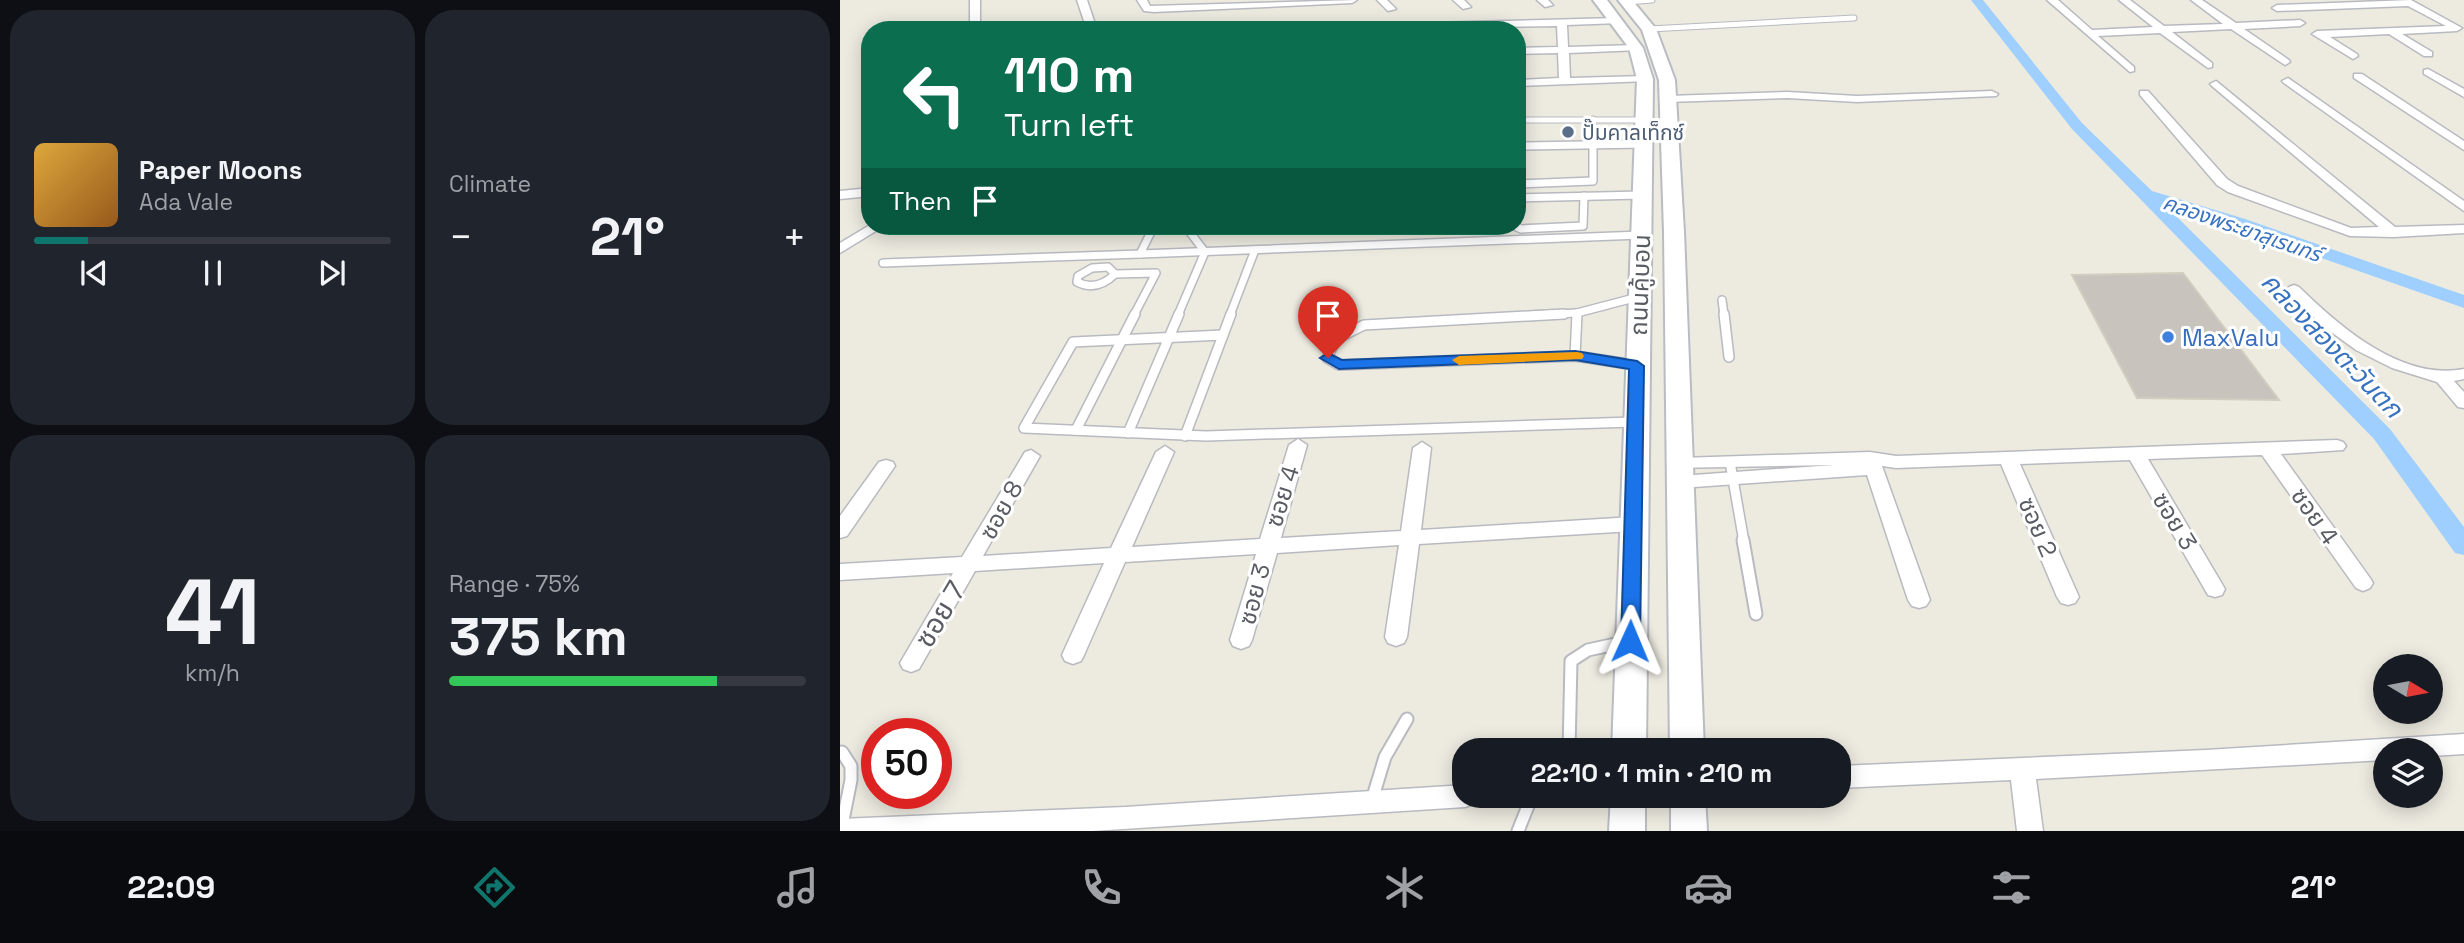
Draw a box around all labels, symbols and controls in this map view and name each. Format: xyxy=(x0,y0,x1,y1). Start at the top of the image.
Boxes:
text: 110 m xyxy=(1004,44,1134,106)
icon: left xyxy=(889,49,980,140)
text: Turn left xyxy=(1004,105,1134,145)
place label: ปั๊มคาลเท็กซ์ xyxy=(1582,118,1685,146)
marker: ปั๊มคาลเท็กซ์ xyxy=(1560,124,1576,140)
text: Paper Moons xyxy=(139,153,302,187)
text: Climate xyxy=(449,169,531,199)
icon: arrive xyxy=(966,182,1004,220)
text: Then xyxy=(889,184,952,218)
text: Ada Vale xyxy=(139,187,233,217)
water label: คลองพระยาสุเรนทร์ xyxy=(2159,188,2329,269)
text: 21° xyxy=(590,204,665,270)
text: − xyxy=(449,213,473,261)
text: + xyxy=(782,213,806,261)
street label: ถนนคู้บอน xyxy=(1623,234,1657,336)
icon: previous xyxy=(75,254,113,292)
icon: pause xyxy=(194,254,232,292)
icon: next xyxy=(313,254,351,292)
water label: คลองสองตะวันตก xyxy=(2254,265,2411,426)
pin xyxy=(1298,286,1358,358)
icon: arrive xyxy=(1309,297,1347,335)
place label: MaxValu xyxy=(2182,322,2279,353)
marker: MaxValu xyxy=(2160,329,2176,345)
street label: ซอย 4 xyxy=(1258,462,1306,530)
street label: ซอย 8 xyxy=(972,475,1030,545)
street label: ซอย 4 xyxy=(2284,481,2346,551)
street label: ซอย 3 xyxy=(2146,486,2204,556)
street label: ซอย 2 xyxy=(2012,492,2064,562)
text: 41 xyxy=(165,554,260,671)
street label: ซอย 3 xyxy=(1231,560,1277,628)
text: Range · 75% xyxy=(449,569,580,599)
street label: ซอย 7 xyxy=(906,574,974,654)
text: 375 km xyxy=(449,604,628,670)
position arrow xyxy=(1593,604,1667,678)
north arrow xyxy=(2373,654,2443,724)
map controls xyxy=(2373,654,2443,808)
text: km/h xyxy=(185,658,240,688)
speed limit sign: 50 xyxy=(861,718,952,809)
button: layers xyxy=(2373,738,2443,808)
text: 22:10 · 1 min · 210 m xyxy=(1531,756,1772,790)
icon: directions xyxy=(470,863,519,912)
icon: music xyxy=(773,863,822,912)
icon: phone xyxy=(1077,863,1126,912)
icon: climate xyxy=(1380,863,1429,912)
icon: car xyxy=(1684,863,1733,912)
icon: filters xyxy=(1987,863,2036,912)
text: 22:09 xyxy=(127,867,215,907)
text: 21° xyxy=(2291,867,2337,907)

